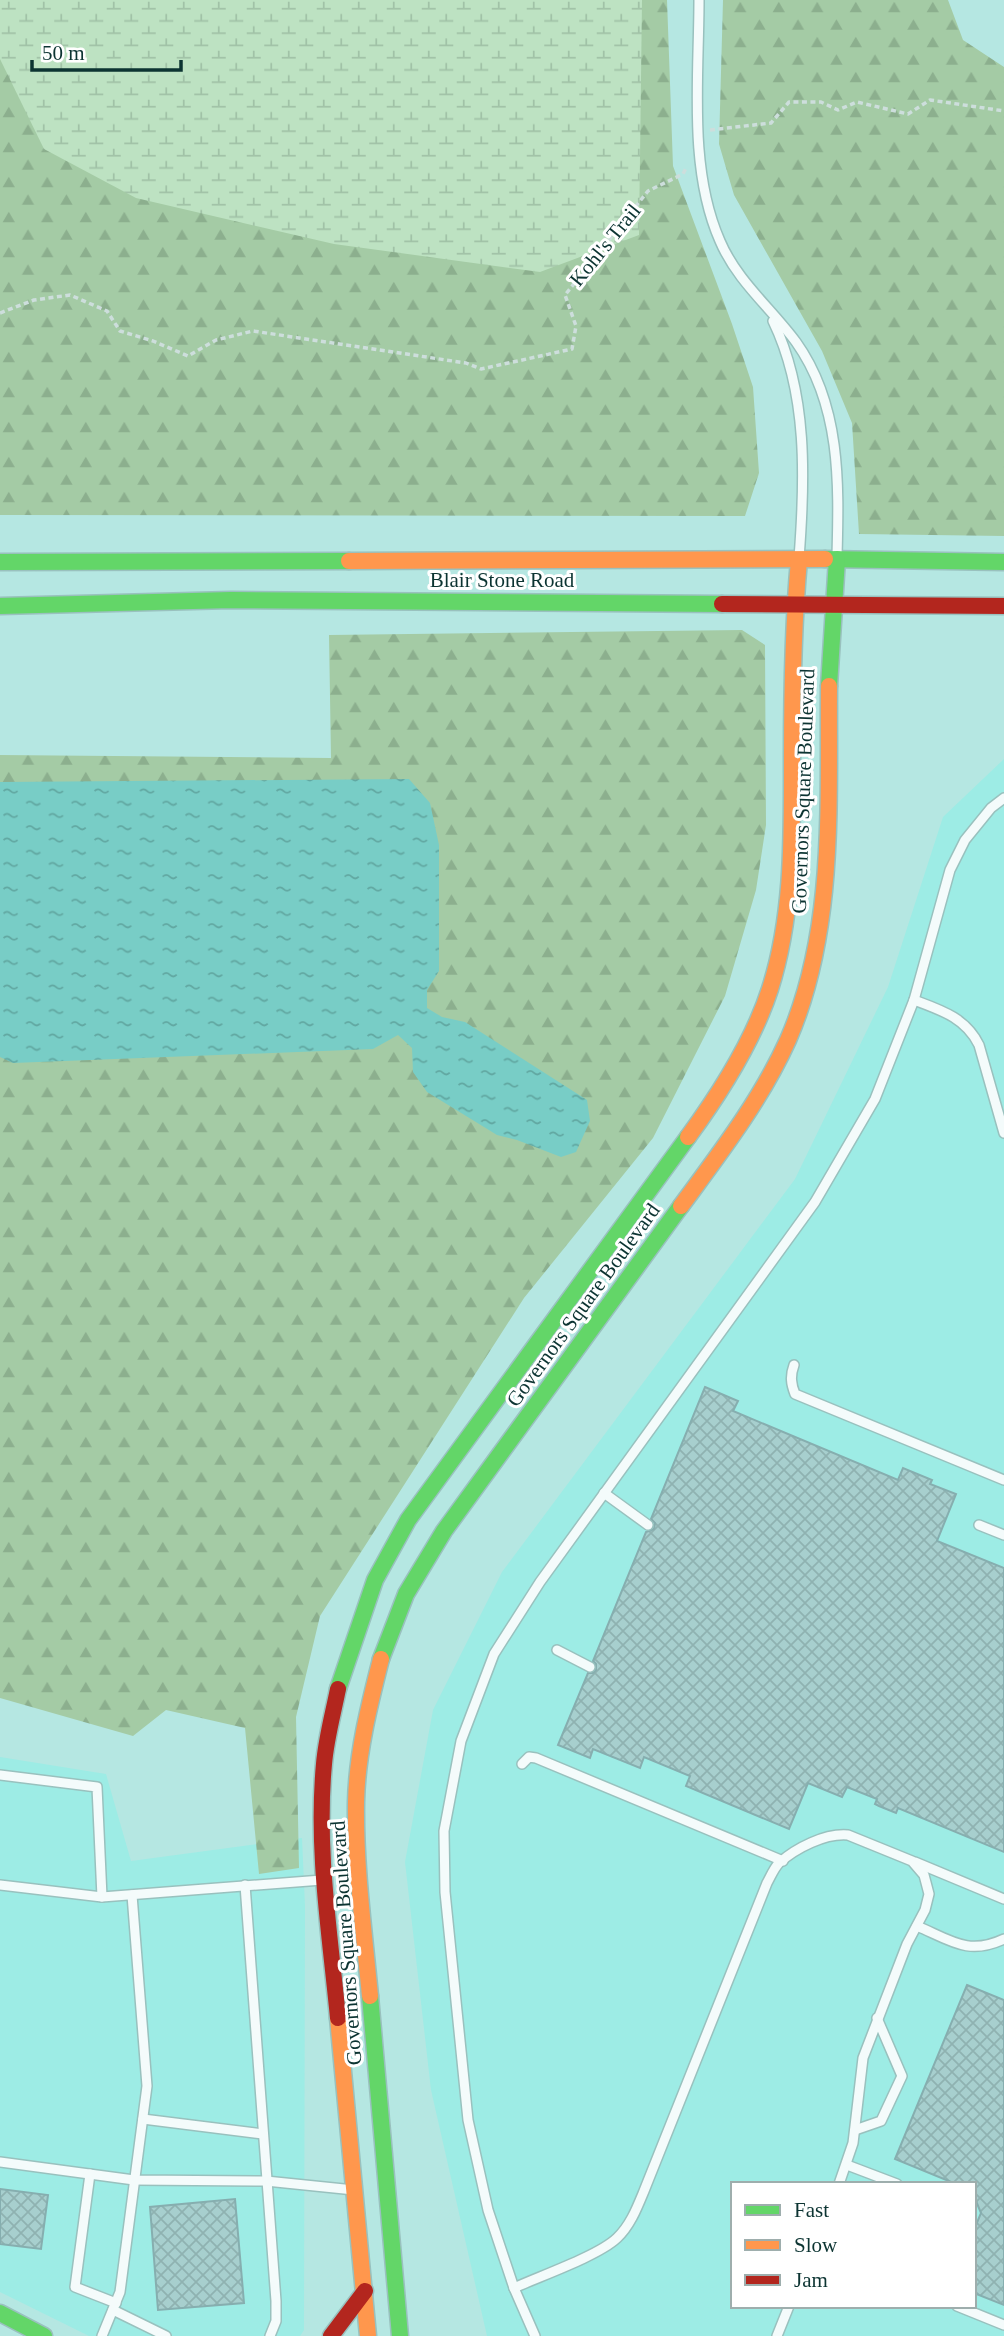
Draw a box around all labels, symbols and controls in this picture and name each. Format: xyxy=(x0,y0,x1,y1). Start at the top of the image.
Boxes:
scale bar xyxy=(32,28,180,72)
text: 50 m xyxy=(42,41,85,65)
street label: Kohl's Trail xyxy=(565,199,646,291)
street label: Blair Stone Road xyxy=(430,568,575,592)
street label: Governors Square Boulevard xyxy=(787,668,819,914)
street label: Governors Square Boulevard xyxy=(501,1198,665,1411)
street label: Governors Square Boulevard xyxy=(325,1819,367,2066)
legend xyxy=(731,2182,976,2308)
text: Fast xyxy=(794,2198,829,2222)
text: Slow xyxy=(794,2233,838,2257)
text: Jam xyxy=(794,2268,828,2292)

